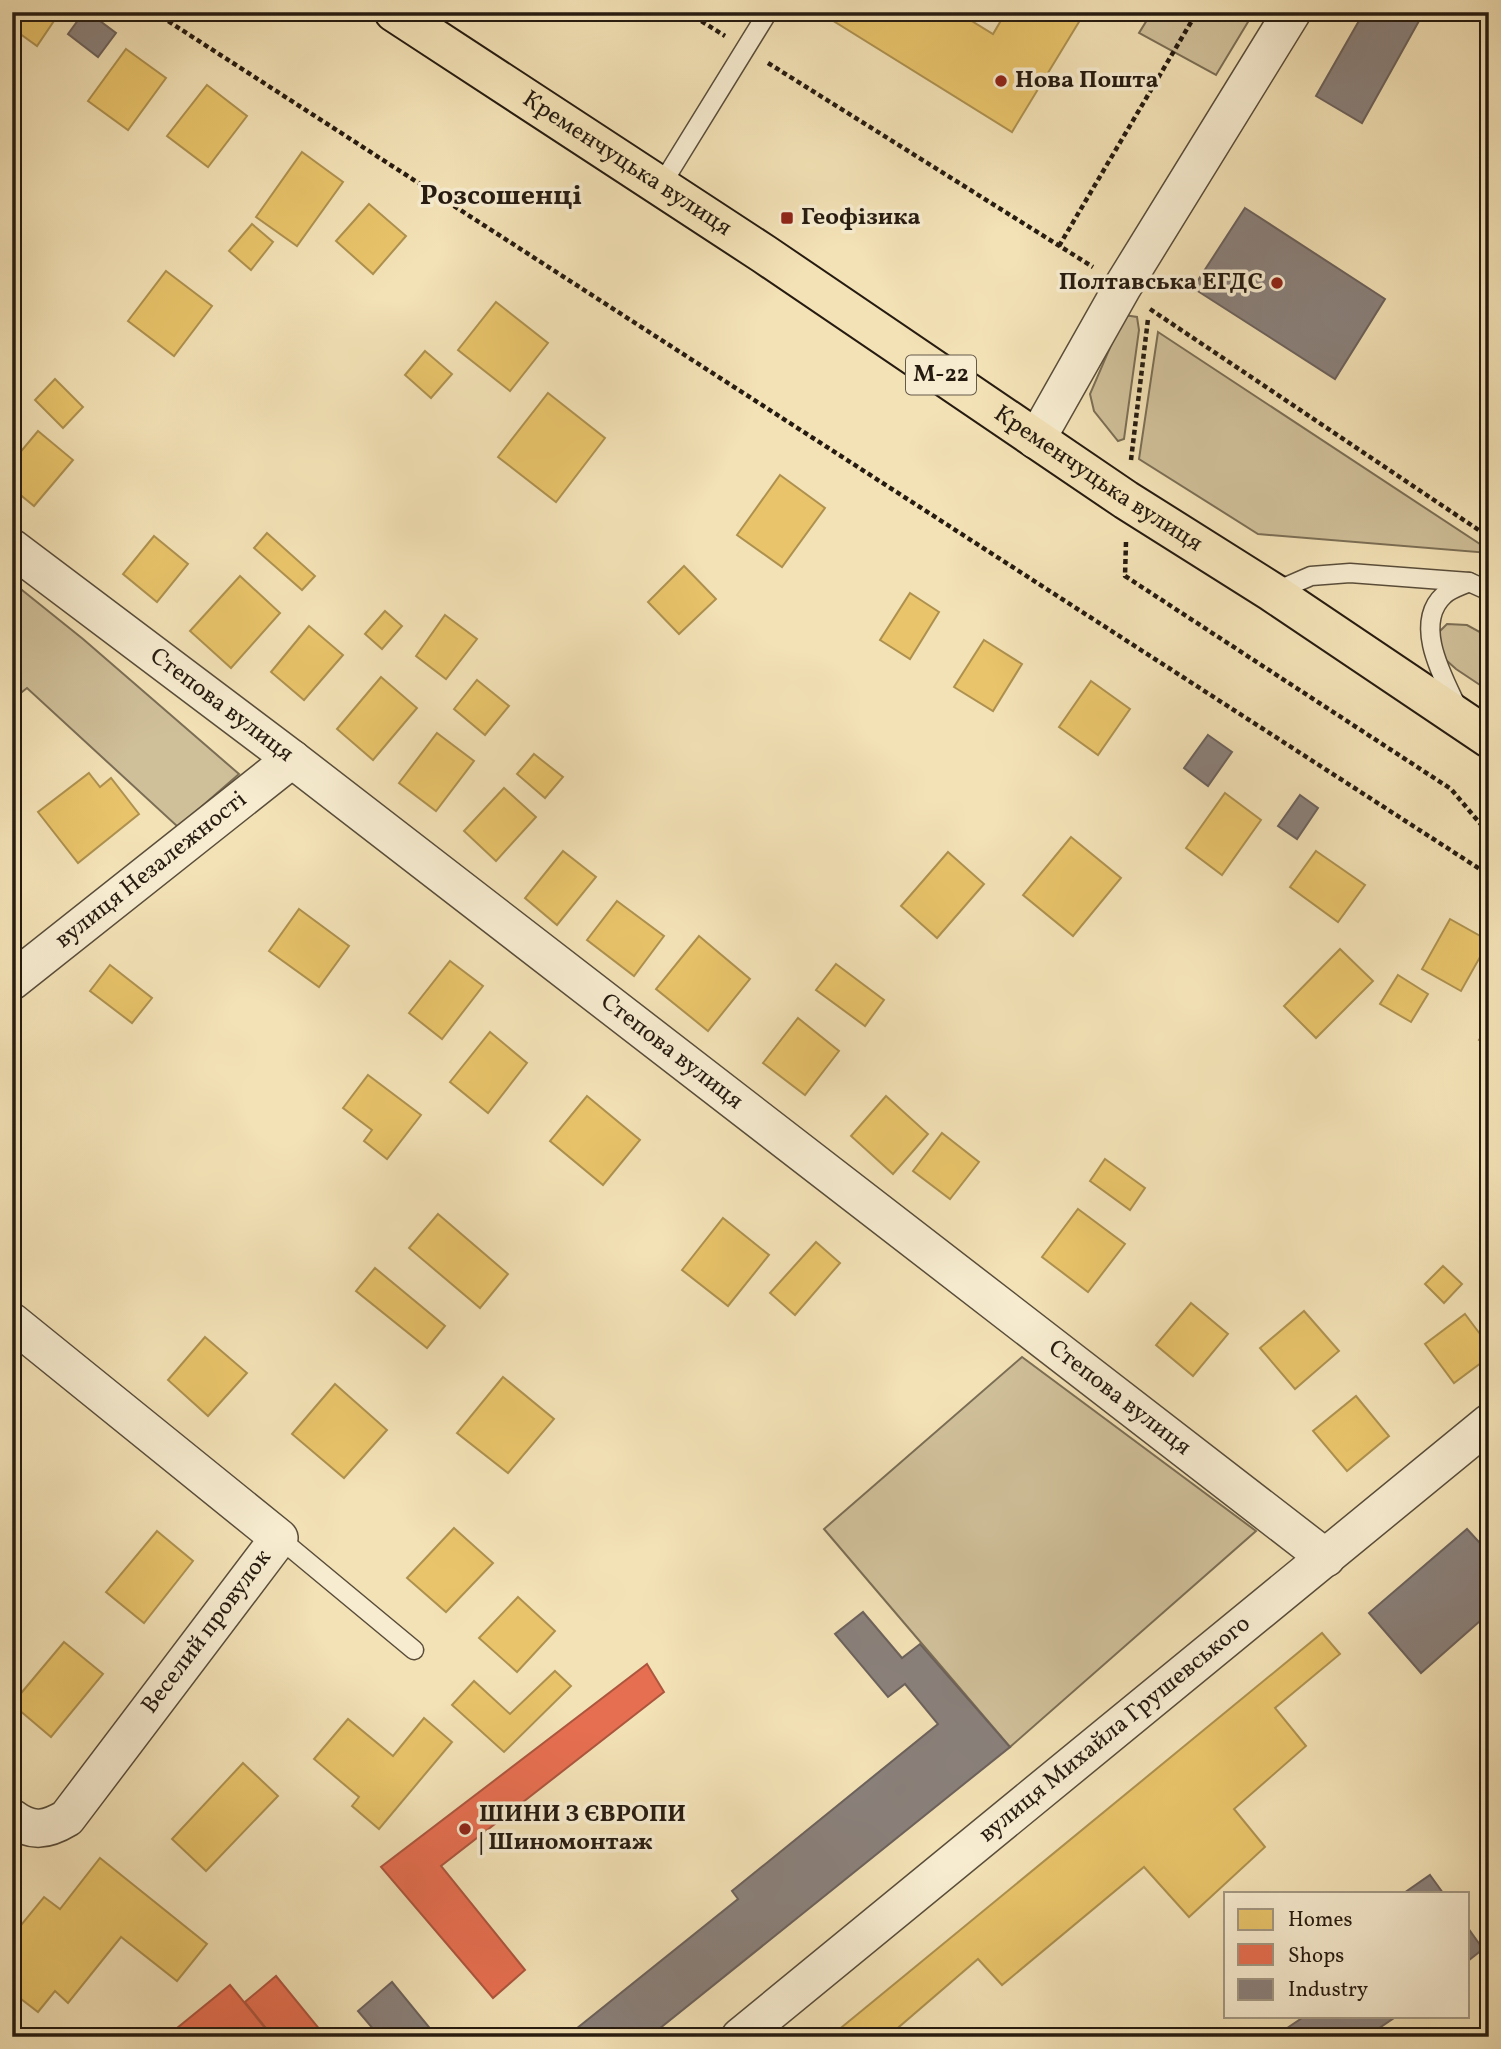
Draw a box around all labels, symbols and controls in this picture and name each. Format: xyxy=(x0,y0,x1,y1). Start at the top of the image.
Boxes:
place label: Нова Пошта xyxy=(1015,64,1159,98)
marker: Нова Пошта xyxy=(993,73,1009,89)
street label: Кременчуцька вулиця xyxy=(515,83,738,245)
district label: Розсошенці xyxy=(420,177,582,216)
place label: Геофізика xyxy=(801,201,921,235)
marker: Геофізика xyxy=(779,210,795,226)
place label: Полтавська ЕГДС xyxy=(1059,266,1263,300)
marker: Полтавська ЕГДС xyxy=(1269,275,1285,291)
road number: М-22 xyxy=(906,356,976,394)
street label: Кременчуцька вулиця xyxy=(987,398,1209,561)
street label: Степова вулиця xyxy=(142,640,300,771)
street label: вулиця Незалежності xyxy=(48,784,255,957)
street label: Степова вулиця xyxy=(593,986,750,1118)
street label: Степова вулиця xyxy=(1041,1332,1198,1464)
street label: Веселий провулок xyxy=(134,1542,280,1721)
street label: вулиця Михайла Грушевського xyxy=(972,1608,1258,1851)
place label: ШИНИ З ЄВРОПИ | Шиномонтаж xyxy=(479,1798,686,1860)
marker: ШИНИ З ЄВРОПИ | Шиномонтаж xyxy=(457,1821,473,1837)
legend xyxy=(1224,1892,1470,2018)
text: Homes xyxy=(1288,1906,1353,1935)
text: Shops xyxy=(1288,1942,1344,1971)
text: Industry xyxy=(1288,1976,1369,2005)

